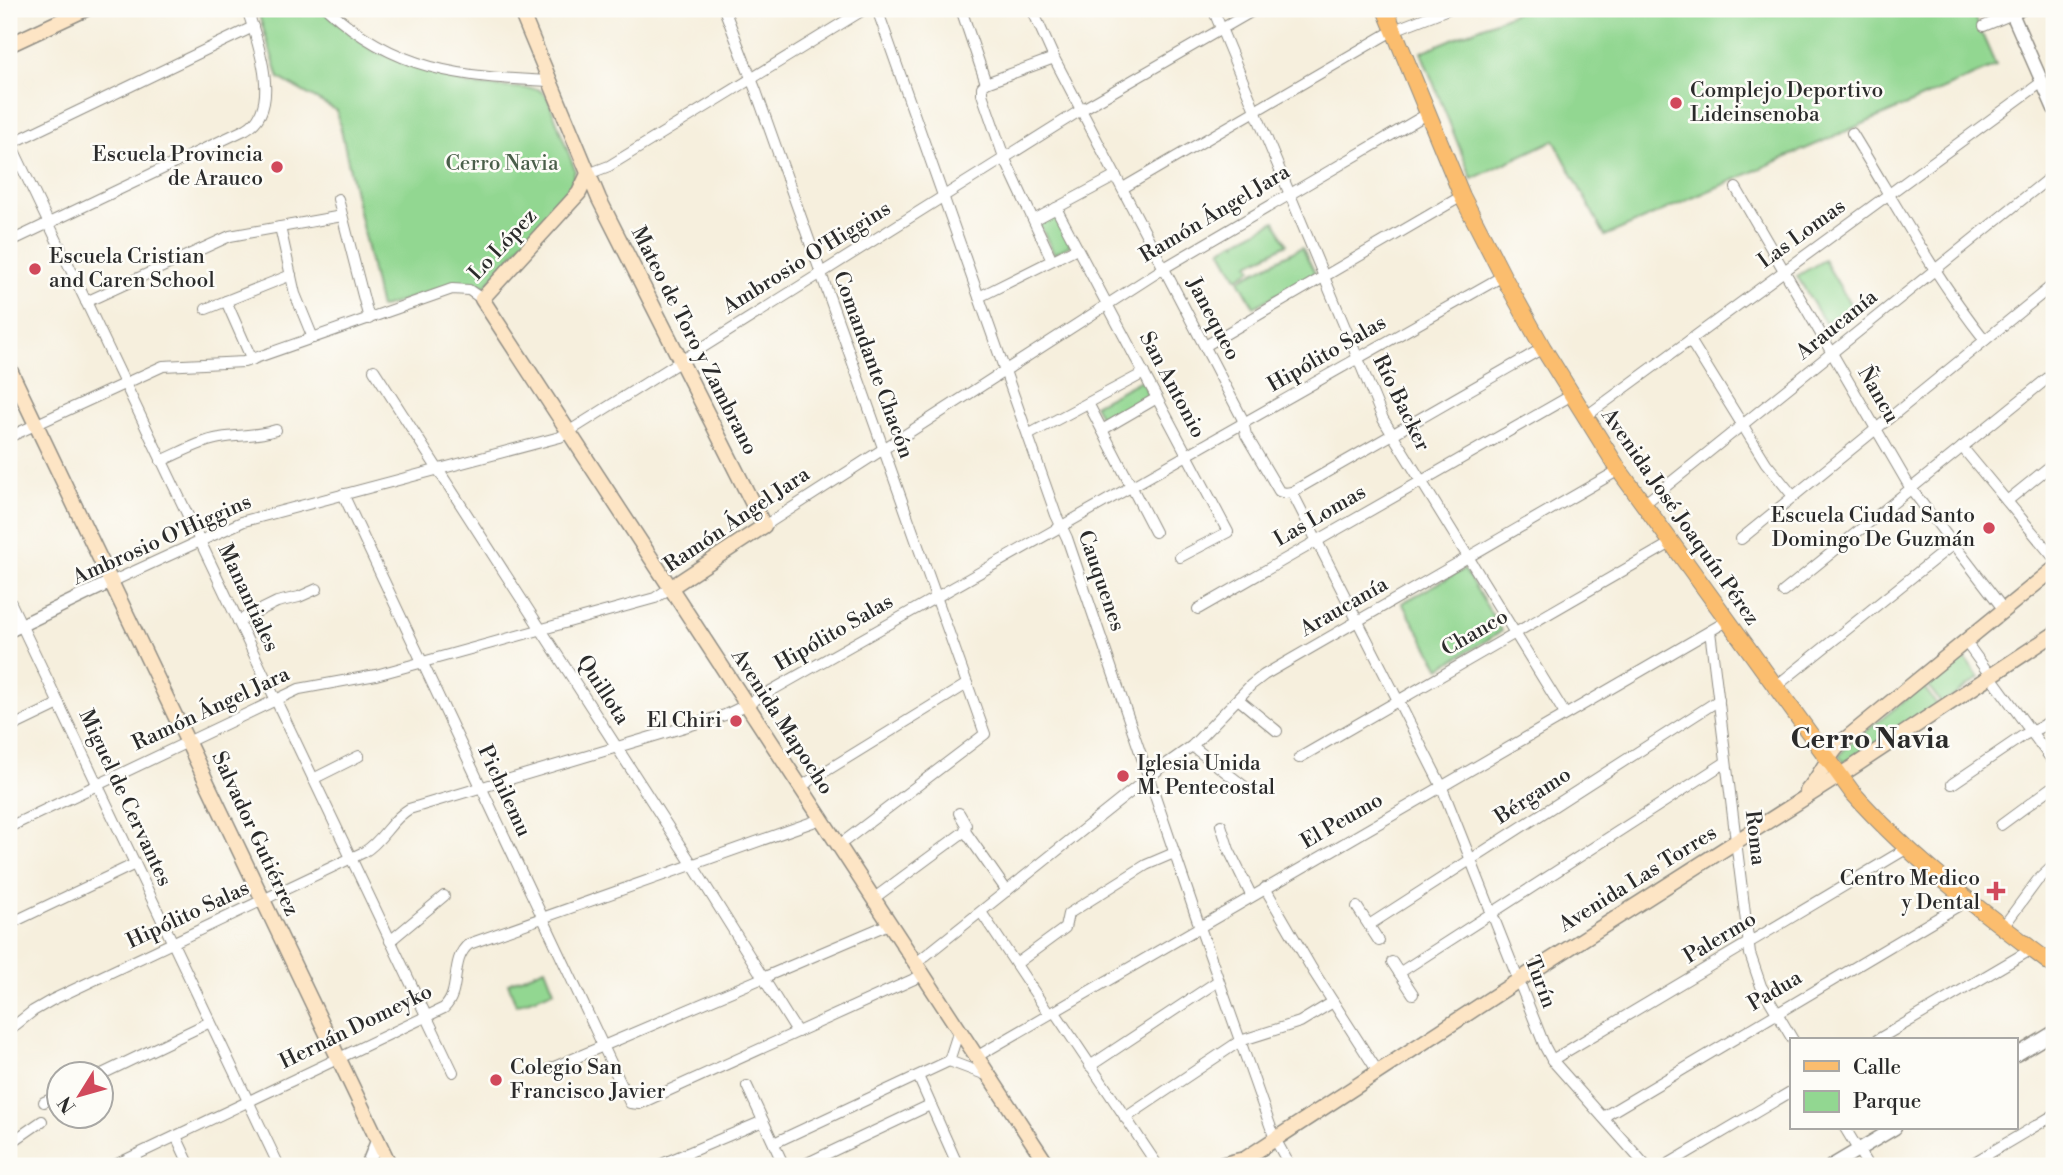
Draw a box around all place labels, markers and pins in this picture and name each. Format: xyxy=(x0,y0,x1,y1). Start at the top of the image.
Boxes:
place label: Complejo Deportivo Lideinsenoba xyxy=(1690,78,1883,128)
marker: Complejo Deportivo Lideinsenoba xyxy=(1668,95,1684,111)
place label: Escuela Provincia de Arauco xyxy=(92,142,263,192)
marker: Escuela Provincia de Arauco xyxy=(269,159,285,175)
place label: Escuela Cristian and Caren School xyxy=(49,244,215,294)
marker: Escuela Cristian and Caren School xyxy=(27,261,43,277)
place label: Escuela Ciudad Santo Domingo De Guzmán xyxy=(1771,503,1975,553)
marker: Escuela Ciudad Santo Domingo De Guzmán xyxy=(1981,520,1997,536)
place label: El Chiri xyxy=(647,708,722,734)
marker: El Chiri xyxy=(728,713,744,729)
place label: Iglesia Unida M. Pentecostal xyxy=(1137,751,1275,801)
marker: Iglesia Unida M. Pentecostal xyxy=(1115,768,1131,784)
place label: Centro Medico y Dental xyxy=(1840,866,1980,916)
marker: Centro Medico y Dental xyxy=(1986,881,2006,901)
place label: Colegio San Francisco Javier xyxy=(510,1055,666,1105)
marker: Colegio San Francisco Javier xyxy=(488,1072,504,1088)

